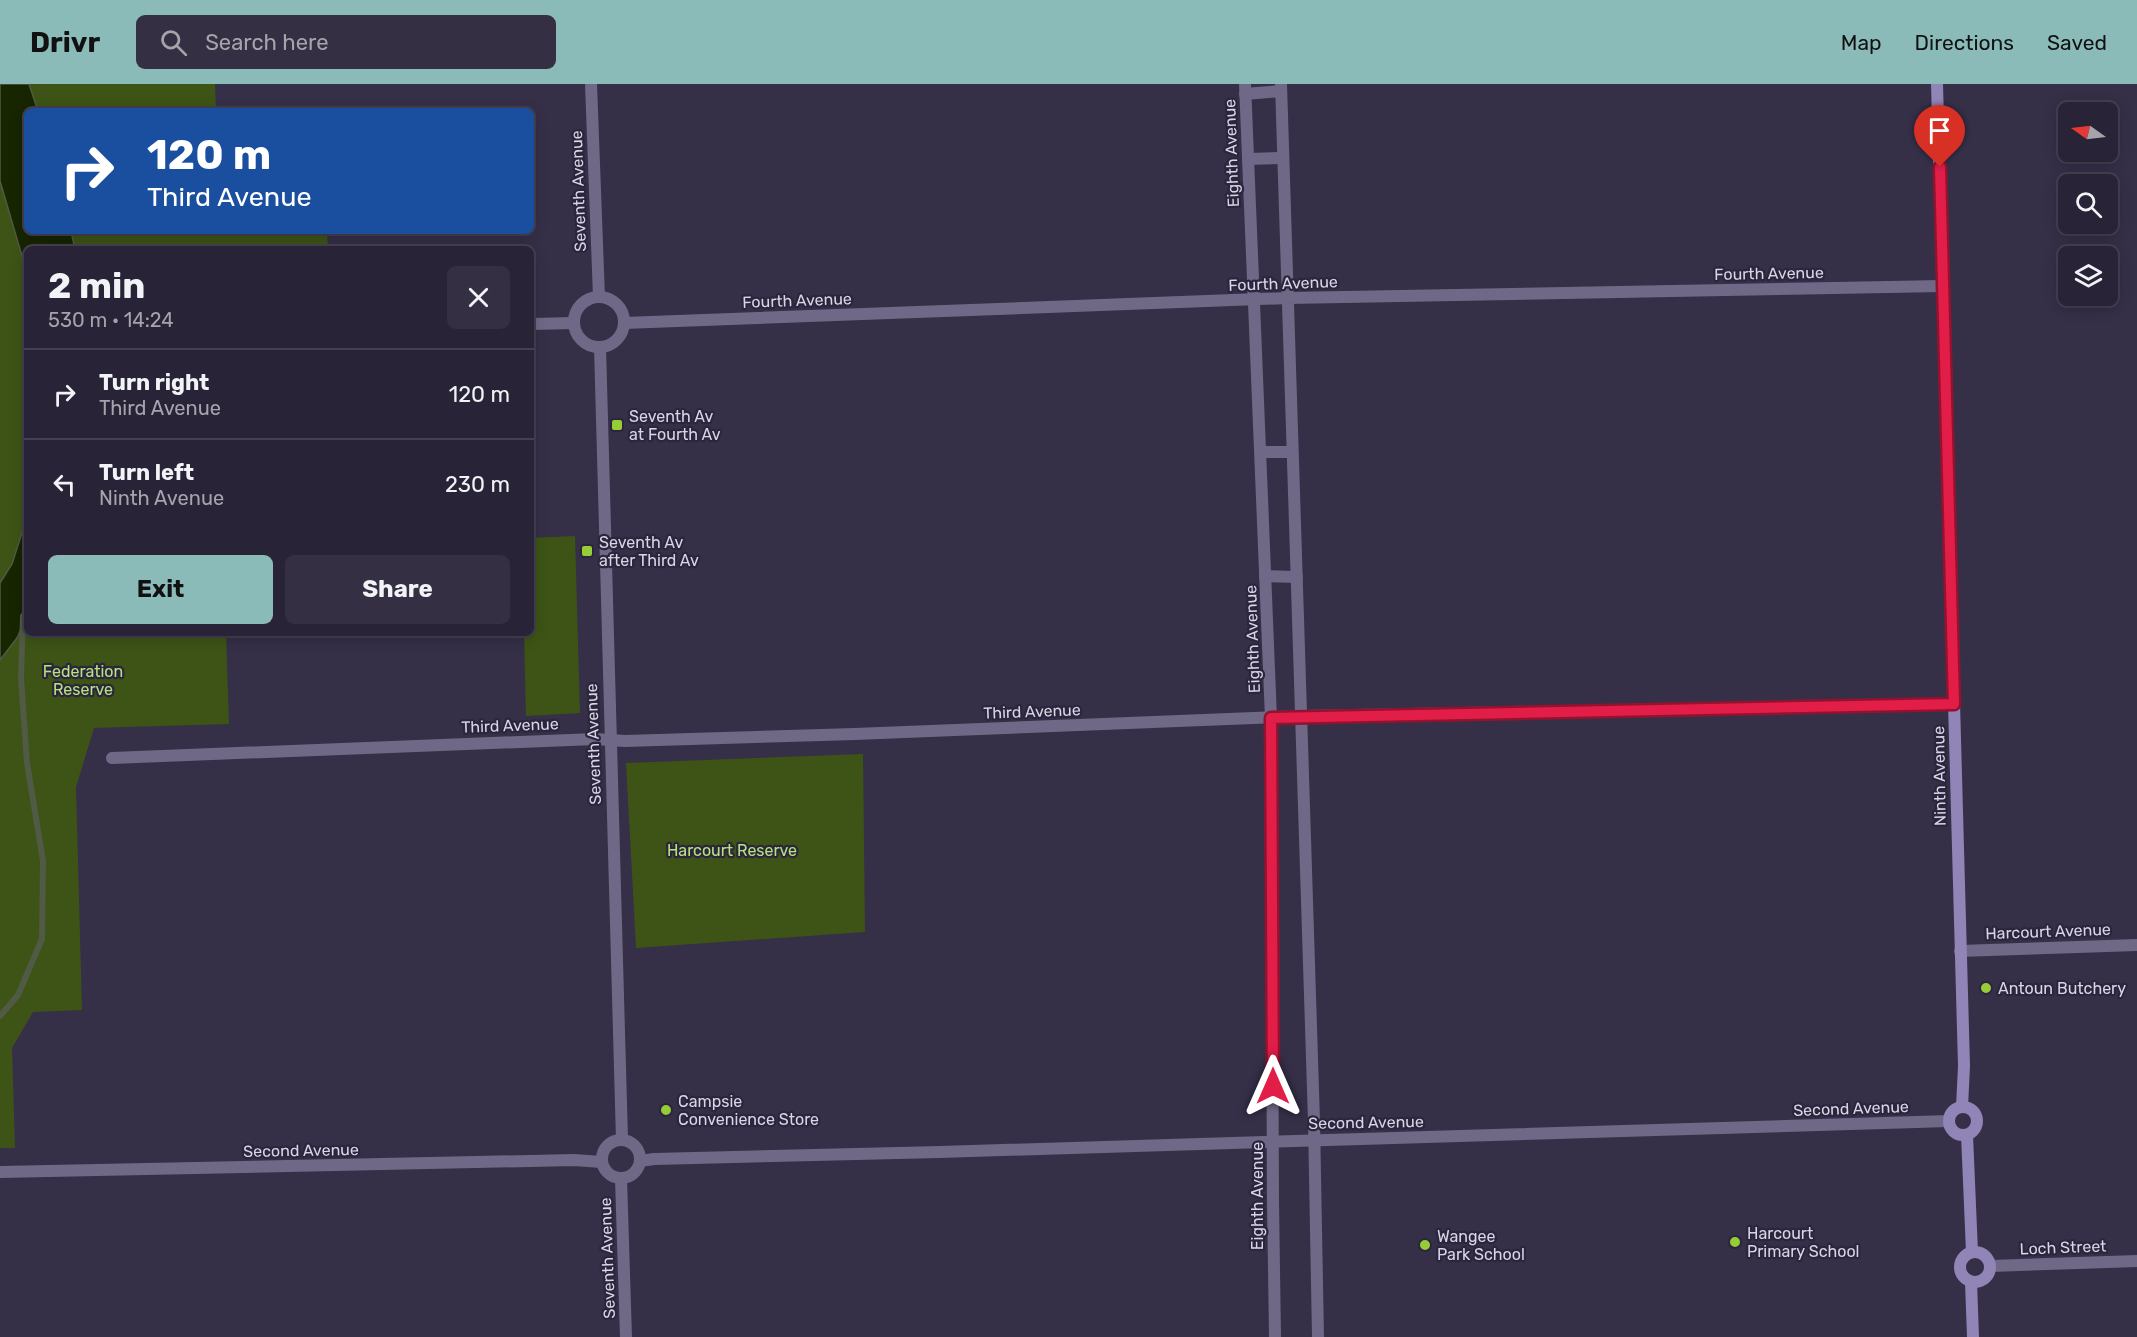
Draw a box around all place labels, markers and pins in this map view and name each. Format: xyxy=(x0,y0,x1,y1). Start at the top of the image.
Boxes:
pin xyxy=(1914,105,1965,167)
place label: Seventh Av at Fourth Av xyxy=(629,407,721,444)
marker: Seventh Av at Fourth Av xyxy=(610,418,624,432)
place label: Seventh Av after Third Av xyxy=(599,533,699,570)
marker: Seventh Av after Third Av xyxy=(580,544,594,558)
place label: Antoun Butchery xyxy=(1998,979,2126,998)
marker: Antoun Butchery xyxy=(1979,981,1993,995)
place label: Campsie Convenience Store xyxy=(678,1092,819,1129)
marker: Campsie Convenience Store xyxy=(659,1103,673,1117)
place label: Harcourt Primary School xyxy=(1747,1224,1859,1261)
place label: Wangee Park School xyxy=(1437,1227,1525,1264)
marker: Harcourt Primary School xyxy=(1728,1235,1742,1249)
marker: Wangee Park School xyxy=(1418,1238,1432,1252)

